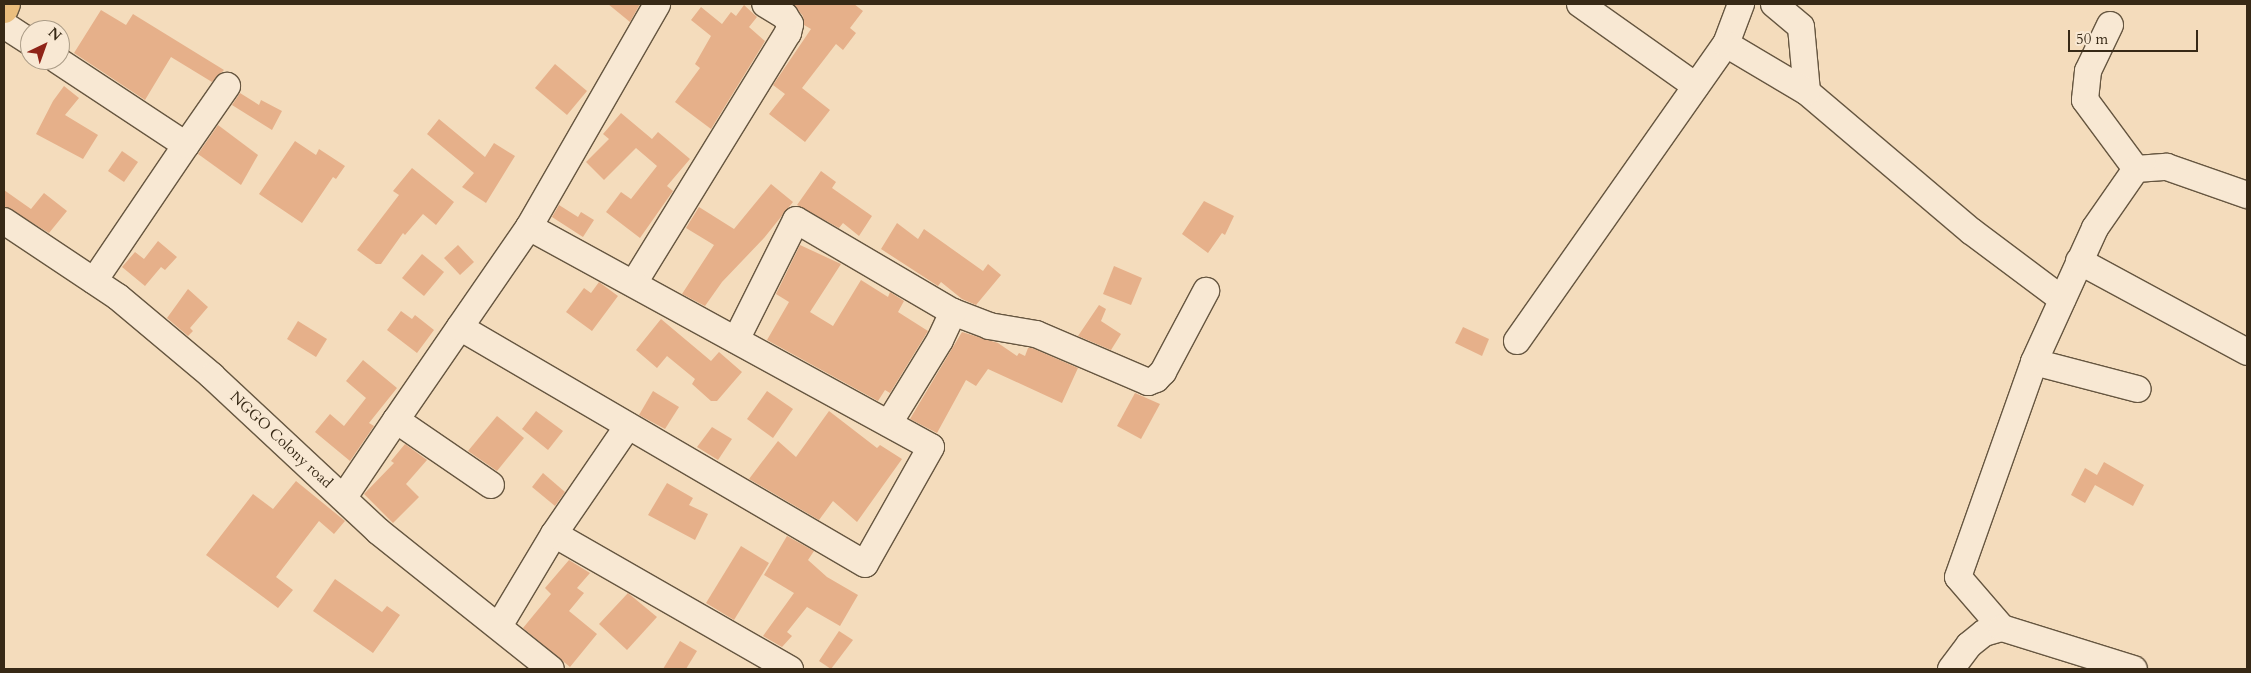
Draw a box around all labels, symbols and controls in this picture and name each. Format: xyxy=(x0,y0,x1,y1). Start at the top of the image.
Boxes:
north arrow xyxy=(20,20,70,70)
scale bar xyxy=(2071,20,2201,52)
text: N xyxy=(44,23,66,45)
text: 50 m xyxy=(2076,29,2108,49)
street label: NGGO Colony road xyxy=(226,388,336,492)

